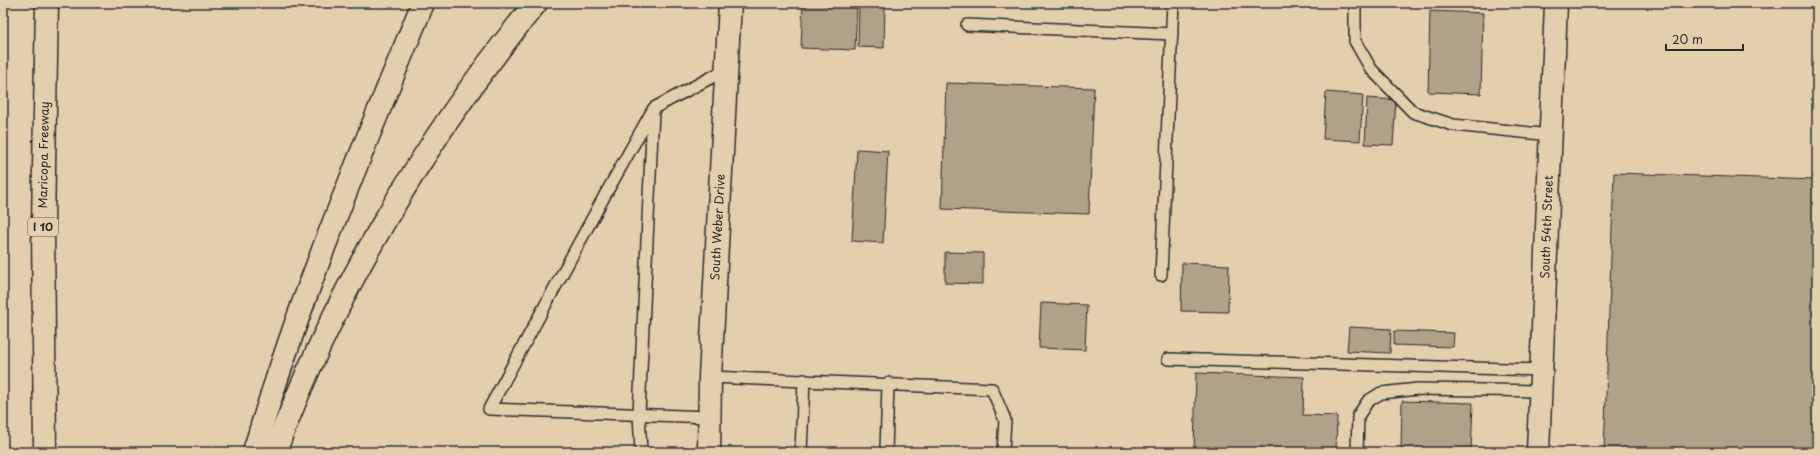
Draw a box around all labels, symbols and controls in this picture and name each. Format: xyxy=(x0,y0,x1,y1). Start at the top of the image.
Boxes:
scale bar xyxy=(1666,26,1743,52)
text: 20 m xyxy=(1672,30,1703,48)
street label: Maricopa Freeway xyxy=(33,101,53,209)
street label: South Weber Drive xyxy=(705,173,729,281)
street label: South 54th Street xyxy=(1535,175,1557,279)
road number: I 10 xyxy=(28,218,58,236)

